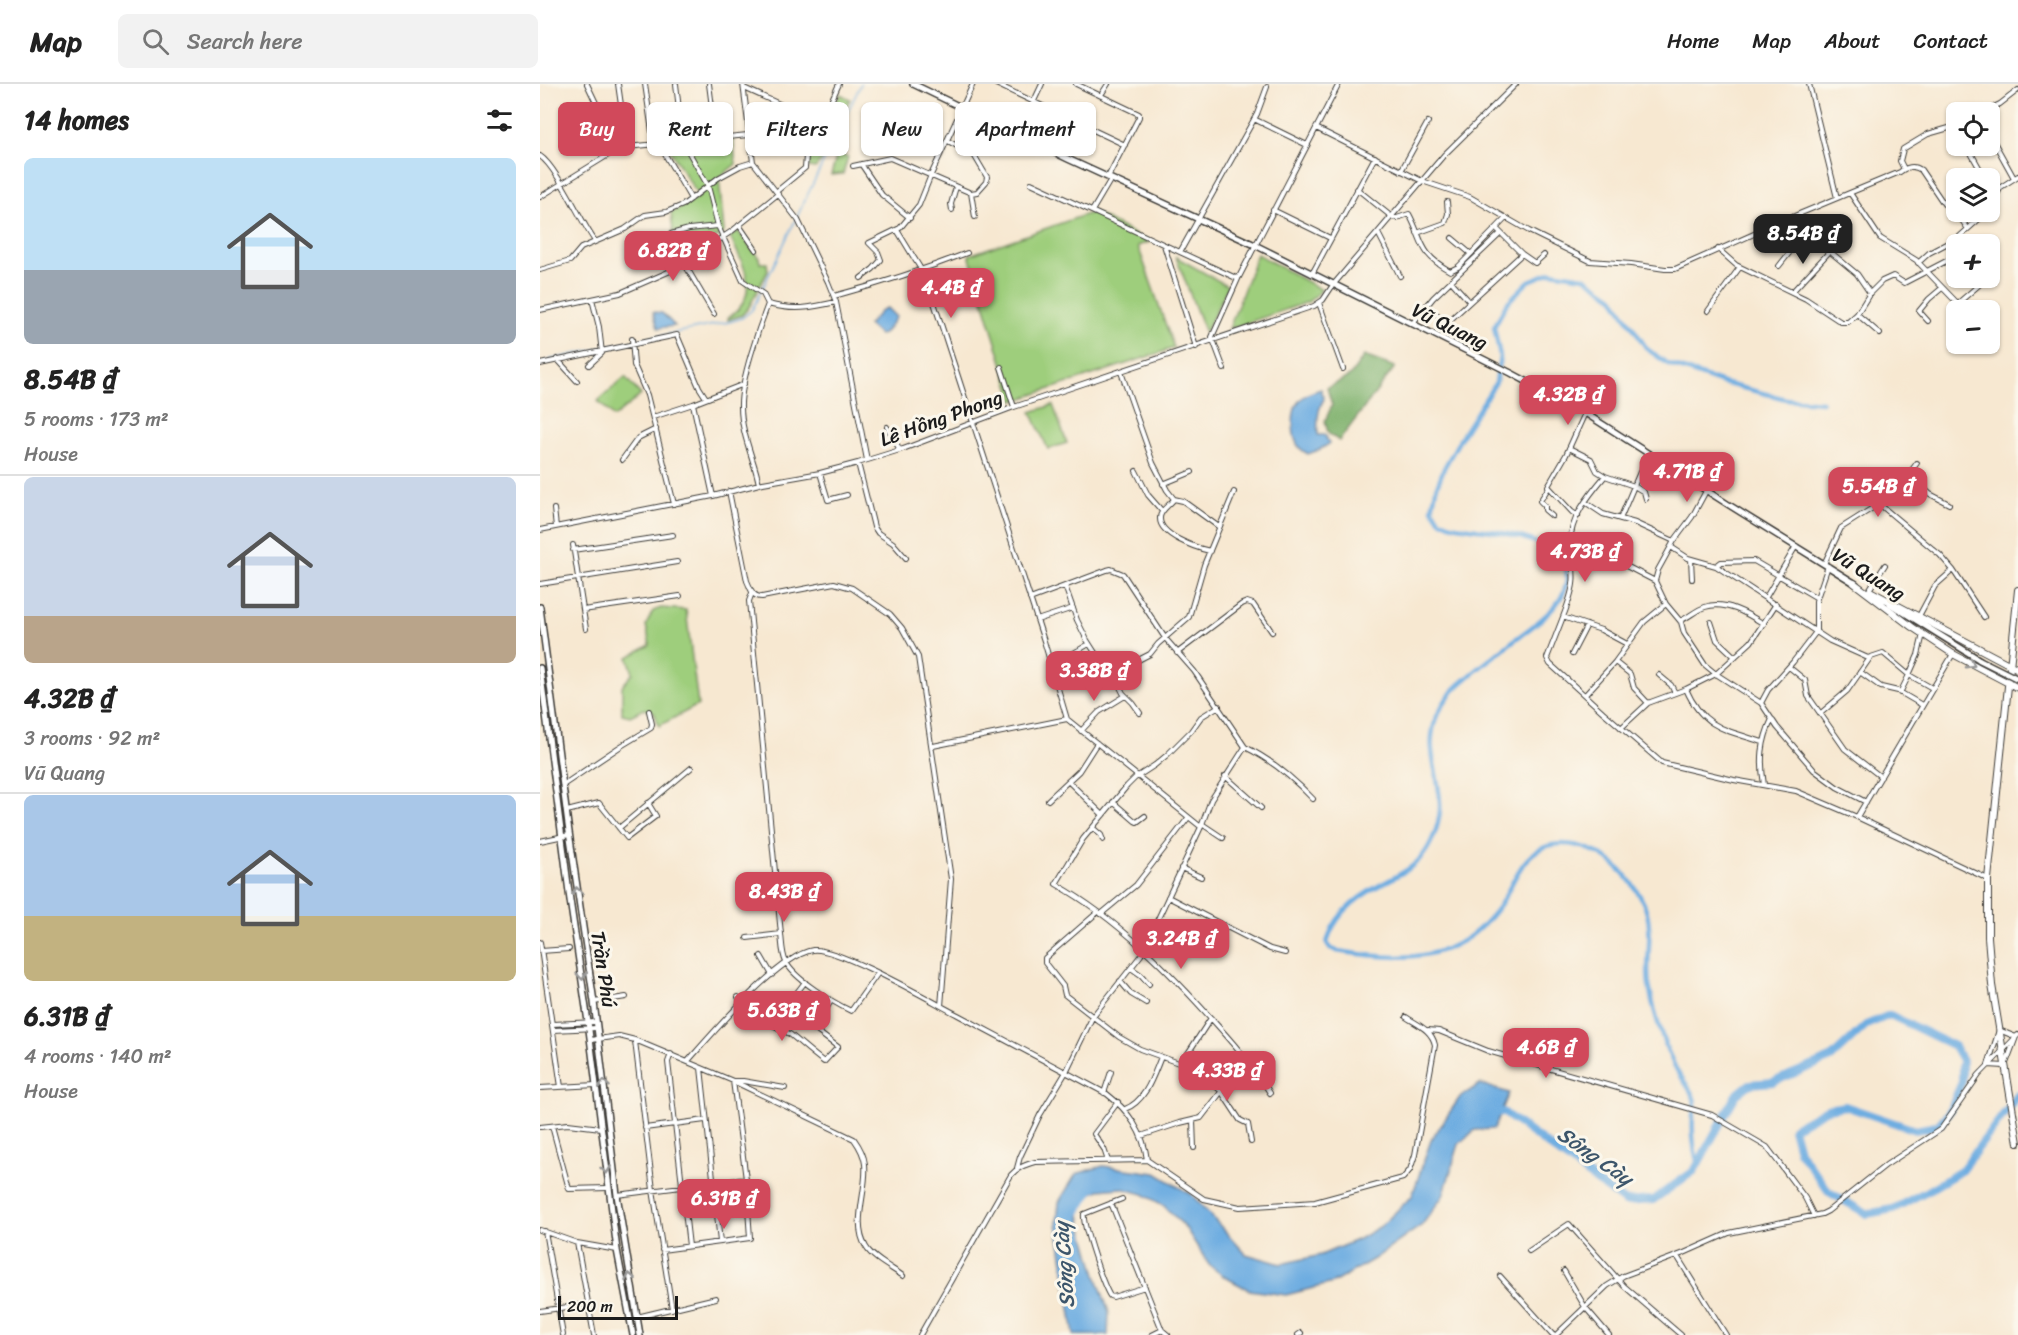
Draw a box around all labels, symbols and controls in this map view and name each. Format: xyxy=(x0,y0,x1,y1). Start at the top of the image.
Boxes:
search box xyxy=(118,14,538,68)
text: Map xyxy=(30,17,82,66)
text: Search here xyxy=(187,22,303,61)
text: Home xyxy=(1667,22,1719,60)
text: Map xyxy=(1752,22,1791,60)
text: About xyxy=(1824,22,1881,60)
text: Contact xyxy=(1914,22,1988,60)
icon: search xyxy=(139,25,172,58)
text: 14 homes xyxy=(24,97,129,143)
chip: Buy xyxy=(558,102,635,156)
chip: Rent xyxy=(647,102,733,156)
chip: Filters xyxy=(745,102,849,156)
chip: New xyxy=(861,102,943,156)
chip: Apartment xyxy=(955,102,1096,156)
map controls xyxy=(1946,102,2000,354)
button: locate xyxy=(1946,102,2000,156)
icon: filters xyxy=(483,104,516,137)
button: layers xyxy=(1946,168,2000,222)
icon: home xyxy=(216,197,324,305)
pin: 8.54B ₫ xyxy=(1748,214,1858,265)
text: 8.54B ₫ xyxy=(1767,216,1839,251)
pin: 6.82B ₫ xyxy=(618,231,728,282)
text: 6.82B ₫ xyxy=(638,233,708,268)
button: + xyxy=(1946,234,2000,288)
pin: 4.4B ₫ xyxy=(902,268,1000,319)
text: 4.4B ₫ xyxy=(921,270,981,305)
street label: Vũ Quang xyxy=(1406,293,1494,360)
button: − xyxy=(1946,300,2000,354)
text: 8.54B ₫ xyxy=(24,356,117,402)
pin: 4.32B ₫ xyxy=(1513,375,1623,426)
text: 4.32B ₫ xyxy=(1533,377,1603,412)
street label: Lê Hồng Phong xyxy=(875,380,1008,457)
text: 5 rooms · 173 m² xyxy=(24,402,169,437)
text: House xyxy=(24,437,78,472)
pin: 4.71B ₫ xyxy=(1632,452,1742,503)
text: 4.71B ₫ xyxy=(1654,454,1720,489)
pin: 5.54B ₫ xyxy=(1823,467,1933,518)
text: 5.54B ₫ xyxy=(1842,469,1914,504)
icon: home xyxy=(216,516,324,624)
pin: 4.73B ₫ xyxy=(1530,532,1640,583)
text: 4.73B ₫ xyxy=(1550,534,1620,569)
street label: Vũ Quang xyxy=(1825,538,1912,611)
pin: 3.38B ₫ xyxy=(1039,651,1149,702)
text: 3.38B ₫ xyxy=(1060,653,1128,688)
one-way arrow xyxy=(1965,657,1976,668)
text: 4.32B ₫ xyxy=(24,675,114,721)
text: 3 rooms · 92 m² xyxy=(24,721,160,756)
text: Vũ Quang xyxy=(24,756,105,791)
icon: home xyxy=(216,834,324,942)
pin: 8.43B ₫ xyxy=(729,872,839,923)
text: 8.43B ₫ xyxy=(749,874,819,909)
one-way arrow xyxy=(572,887,584,896)
pin: 3.24B ₫ xyxy=(1126,919,1236,970)
text: 3.24B ₫ xyxy=(1146,921,1216,956)
street label: Trần Phú xyxy=(580,928,627,1010)
one-way arrow xyxy=(575,972,587,981)
pin: 5.63B ₫ xyxy=(727,991,837,1042)
text: 6.31B ₫ xyxy=(24,993,109,1039)
text: 5.63B ₫ xyxy=(748,993,816,1028)
pin: 4.6B ₫ xyxy=(1497,1028,1595,1079)
text: 4.6B ₫ xyxy=(1517,1030,1575,1065)
text: 4 rooms · 140 m² xyxy=(24,1039,172,1074)
pin: 4.33B ₫ xyxy=(1172,1051,1282,1102)
text: 4.33B ₫ xyxy=(1193,1053,1261,1088)
text: House xyxy=(24,1074,78,1109)
one-way arrow xyxy=(598,1080,611,1089)
water label: Sông Cày xyxy=(1549,1116,1644,1198)
one-way arrow xyxy=(599,1165,612,1174)
pin: 6.31B ₫ xyxy=(669,1179,779,1230)
text: 6.31B ₫ xyxy=(691,1181,757,1216)
water label: Sông Cày xyxy=(1042,1218,1086,1309)
one-way arrow xyxy=(624,1273,637,1283)
text: 200 m xyxy=(567,1292,613,1321)
scale bar xyxy=(558,1293,678,1320)

